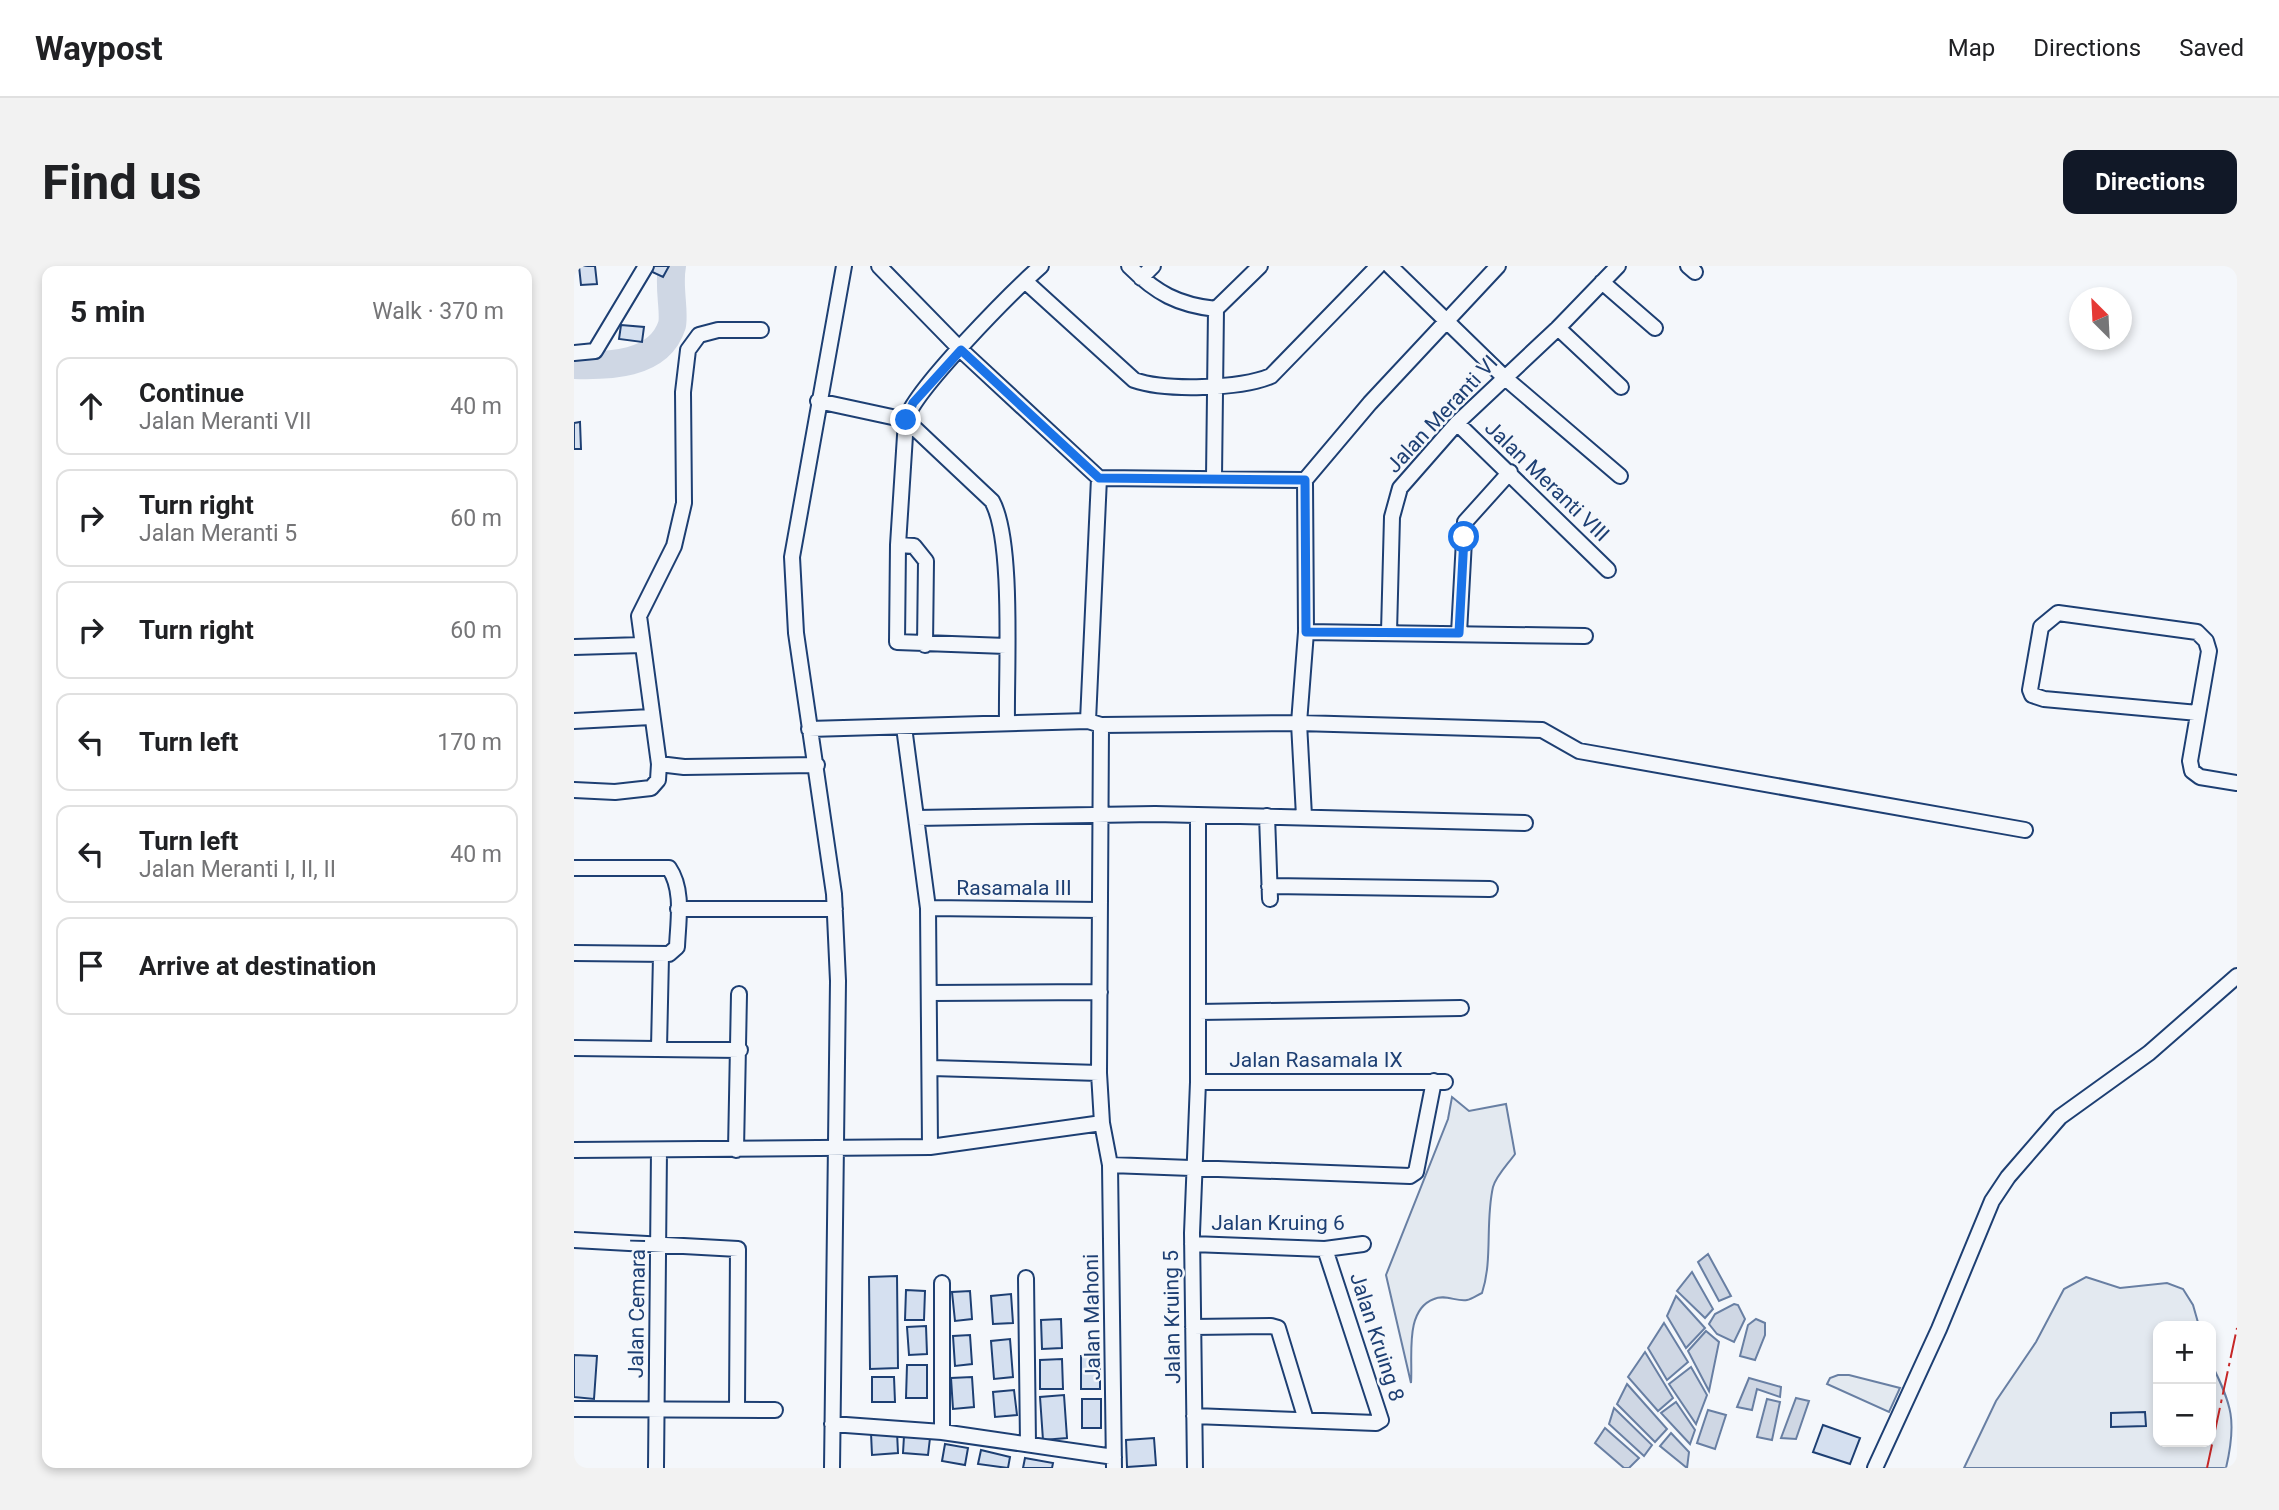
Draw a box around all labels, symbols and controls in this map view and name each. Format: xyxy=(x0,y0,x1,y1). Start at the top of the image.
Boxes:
text: Waypost xyxy=(35,29,163,68)
text: Map xyxy=(1948,34,1995,62)
text: Directions xyxy=(2033,34,2141,62)
text: Saved xyxy=(2179,34,2244,62)
button: Directions xyxy=(2063,150,2237,214)
text: Find us xyxy=(42,154,202,211)
north arrow xyxy=(2069,287,2132,350)
text: 5 min xyxy=(70,294,145,329)
text: Walk · 370 m xyxy=(372,298,504,325)
street label: Jalan Meranti VI xyxy=(1381,350,1503,478)
text: Continue xyxy=(139,378,244,408)
icon: ahead xyxy=(72,387,110,425)
text: 40 m xyxy=(450,393,502,420)
route end xyxy=(890,404,921,435)
text: Jalan Meranti VII xyxy=(139,408,312,435)
street label: Jalan Meranti VIII xyxy=(1480,416,1614,546)
text: Turn right xyxy=(139,490,254,520)
icon: right xyxy=(72,499,110,537)
text: 60 m xyxy=(450,505,502,532)
text: Jalan Meranti 5 xyxy=(139,520,297,547)
route start xyxy=(1448,521,1479,552)
icon: right xyxy=(72,611,110,649)
text: Turn right xyxy=(139,615,254,645)
text: 60 m xyxy=(450,617,502,644)
icon: left xyxy=(72,723,110,761)
text: Turn left xyxy=(139,727,238,757)
text: 170 m xyxy=(437,729,502,756)
text: Turn left xyxy=(139,826,238,856)
icon: left xyxy=(72,835,110,873)
text: 40 m xyxy=(450,841,502,868)
text: Jalan Meranti I, II, II xyxy=(139,856,336,883)
street label: Rasamala III xyxy=(956,876,1072,900)
icon: arrive xyxy=(72,947,110,985)
text: Arrive at destination xyxy=(139,951,376,981)
street label: Jalan Rasamala IX xyxy=(1229,1048,1403,1072)
street label: Jalan Kruing 6 xyxy=(1211,1211,1345,1235)
street label: Jalan Cemara I xyxy=(624,1238,650,1378)
street label: Jalan Kruing 5 xyxy=(1159,1250,1185,1384)
street label: Jalan Mahoni xyxy=(1079,1254,1105,1380)
street label: Jalan Kruing 8 xyxy=(1345,1270,1409,1404)
map controls xyxy=(2153,1321,2216,1447)
button: + xyxy=(2153,1321,2216,1384)
button: − xyxy=(2153,1384,2216,1447)

